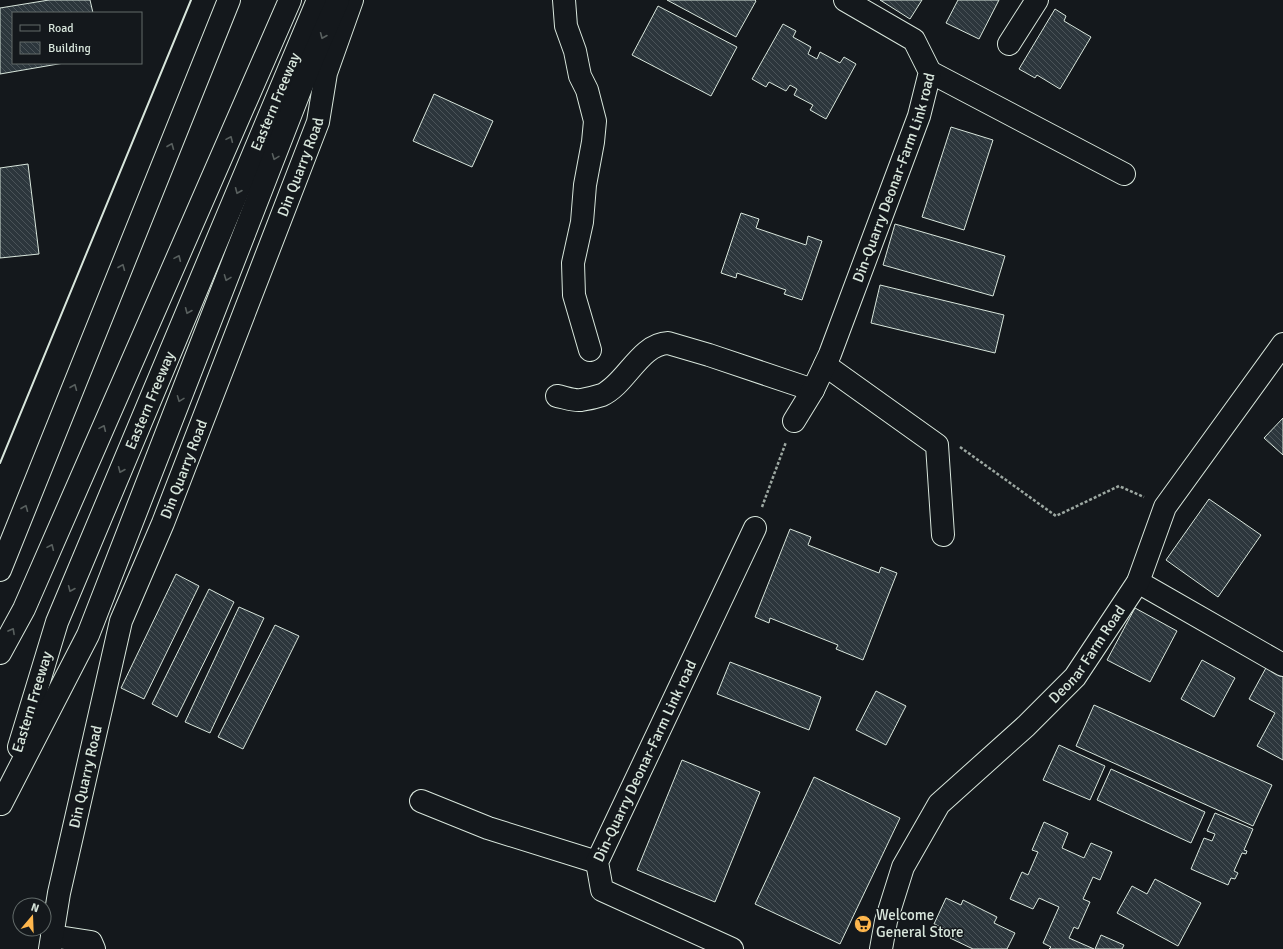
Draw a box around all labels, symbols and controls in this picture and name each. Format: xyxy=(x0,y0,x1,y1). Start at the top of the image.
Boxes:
legend xyxy=(12,12,142,64)
text: Road xyxy=(48,21,74,36)
one-way arrow xyxy=(319,32,327,39)
text: Building xyxy=(48,41,91,56)
street label: Eastern Freeway xyxy=(247,50,304,153)
street label: Din-Quarry Deonar-Farm Link road xyxy=(849,71,939,285)
street label: Din Quarry Road xyxy=(273,116,328,219)
one-way arrow xyxy=(225,135,233,143)
one-way arrow xyxy=(166,142,174,149)
one-way arrow xyxy=(271,153,279,160)
one-way arrow xyxy=(235,186,243,194)
one-way arrow xyxy=(173,254,181,261)
one-way arrow xyxy=(118,263,126,270)
one-way arrow xyxy=(224,274,232,281)
one-way arrow xyxy=(184,307,192,314)
street label: Eastern Freeway xyxy=(121,349,179,452)
one-way arrow xyxy=(69,384,77,391)
one-way arrow xyxy=(176,395,184,402)
street label: Din Quarry Road xyxy=(157,417,211,521)
one-way arrow xyxy=(98,425,106,433)
one-way arrow xyxy=(118,465,126,473)
one-way arrow xyxy=(20,504,28,512)
one-way arrow xyxy=(46,544,54,552)
one-way arrow xyxy=(68,585,76,593)
street label: Deonar Farm Road xyxy=(1045,602,1129,707)
one-way arrow xyxy=(7,628,15,635)
street label: Eastern Freeway xyxy=(8,649,56,755)
street label: Din-Quarry Deonar-Farm Link road xyxy=(589,657,700,865)
street label: Din Quarry Road xyxy=(65,724,106,830)
north arrow xyxy=(12,897,52,937)
text: N xyxy=(29,901,41,915)
place label: Welcome General Store xyxy=(876,906,964,941)
supermarket icon: Welcome General Store xyxy=(853,914,873,934)

